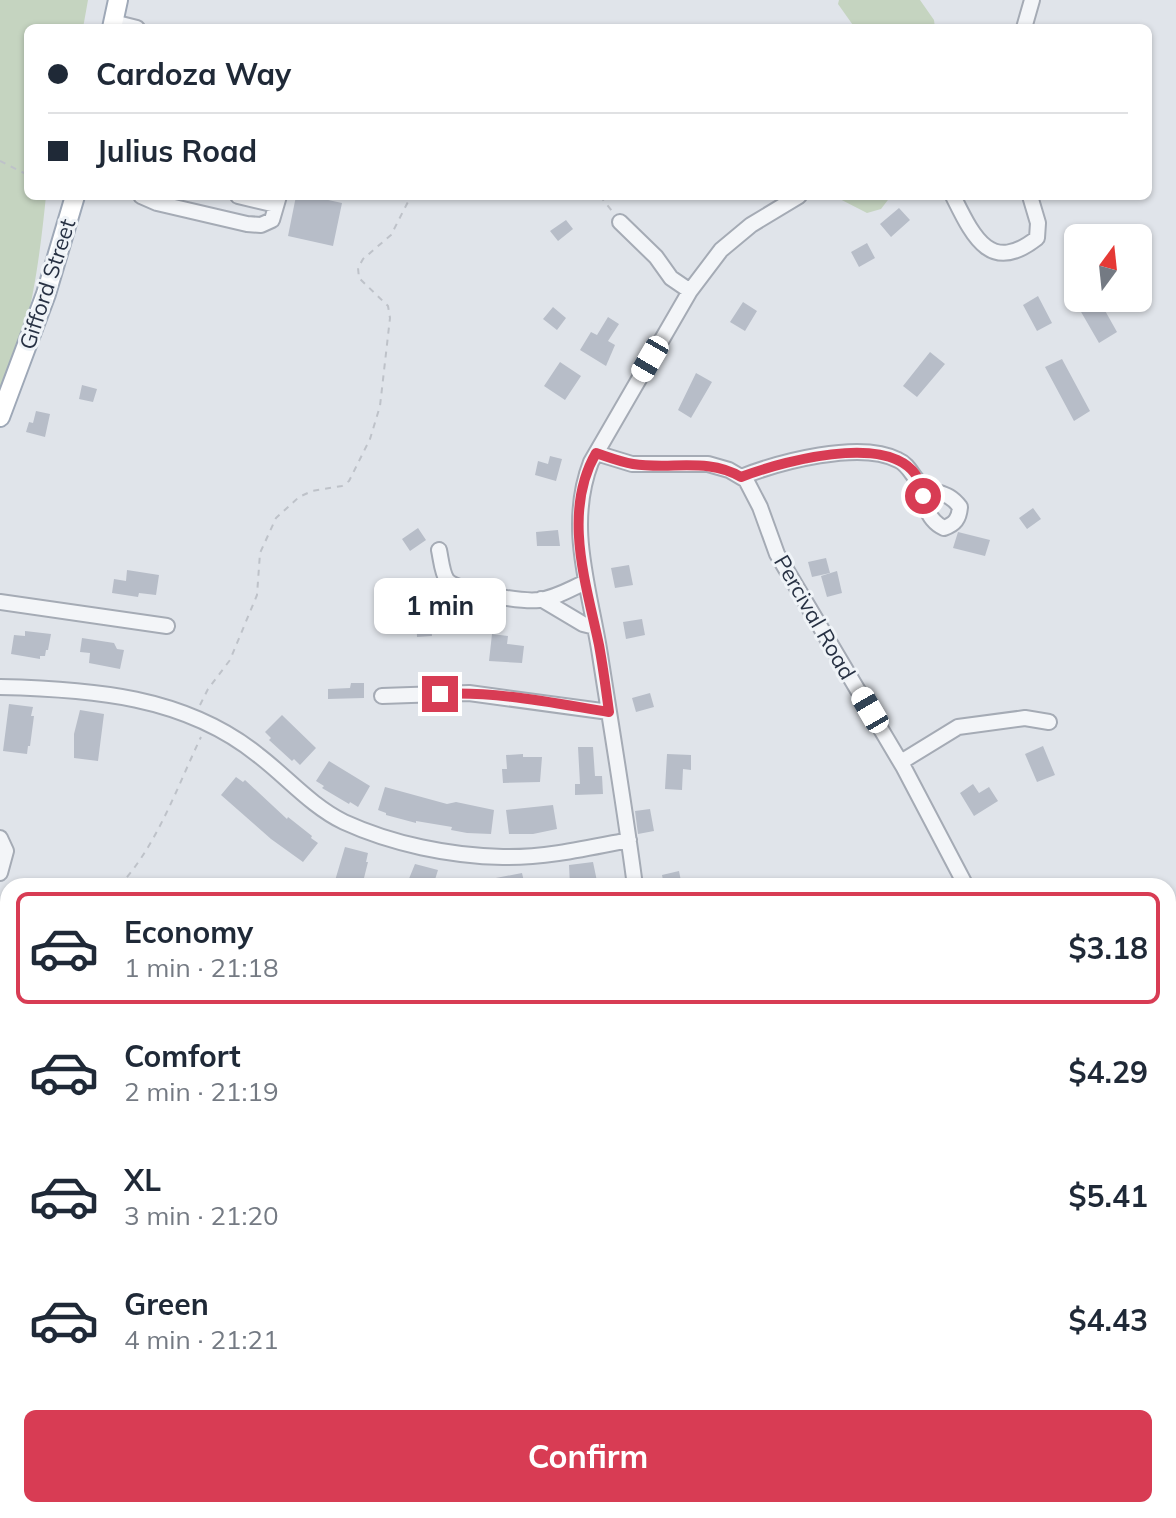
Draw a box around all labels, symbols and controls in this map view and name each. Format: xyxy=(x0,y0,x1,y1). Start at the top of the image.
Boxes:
text: Cardoza Way xyxy=(96,55,291,93)
text: Julius Road xyxy=(96,132,257,170)
street label: Gifford Street xyxy=(13,215,81,353)
north arrow xyxy=(1064,224,1152,312)
map controls xyxy=(1064,224,1152,312)
car xyxy=(628,332,672,386)
route start xyxy=(905,478,941,514)
street label: Percival Road xyxy=(768,550,862,684)
callout: 1 min xyxy=(374,578,506,634)
text: 1 min xyxy=(406,589,474,622)
route end xyxy=(422,676,458,712)
car xyxy=(848,683,892,737)
icon: car xyxy=(28,912,100,984)
text: Economy xyxy=(124,913,253,951)
text: $3.18 xyxy=(1069,929,1148,967)
text: 1 min · 21:18 xyxy=(124,951,279,984)
icon: car xyxy=(28,1036,100,1108)
text: Comfort xyxy=(124,1037,241,1075)
text: $4.29 xyxy=(1069,1053,1148,1091)
text: 2 min · 21:19 xyxy=(124,1075,279,1108)
icon: car xyxy=(28,1160,100,1232)
text: XL xyxy=(124,1161,161,1199)
text: $5.41 xyxy=(1069,1177,1148,1215)
text: 3 min · 21:20 xyxy=(124,1199,279,1232)
icon: car xyxy=(28,1284,100,1356)
text: Green xyxy=(124,1285,209,1323)
text: $4.43 xyxy=(1069,1301,1148,1339)
text: 4 min · 21:21 xyxy=(124,1323,279,1356)
button: Confirm xyxy=(24,1410,1152,1502)

